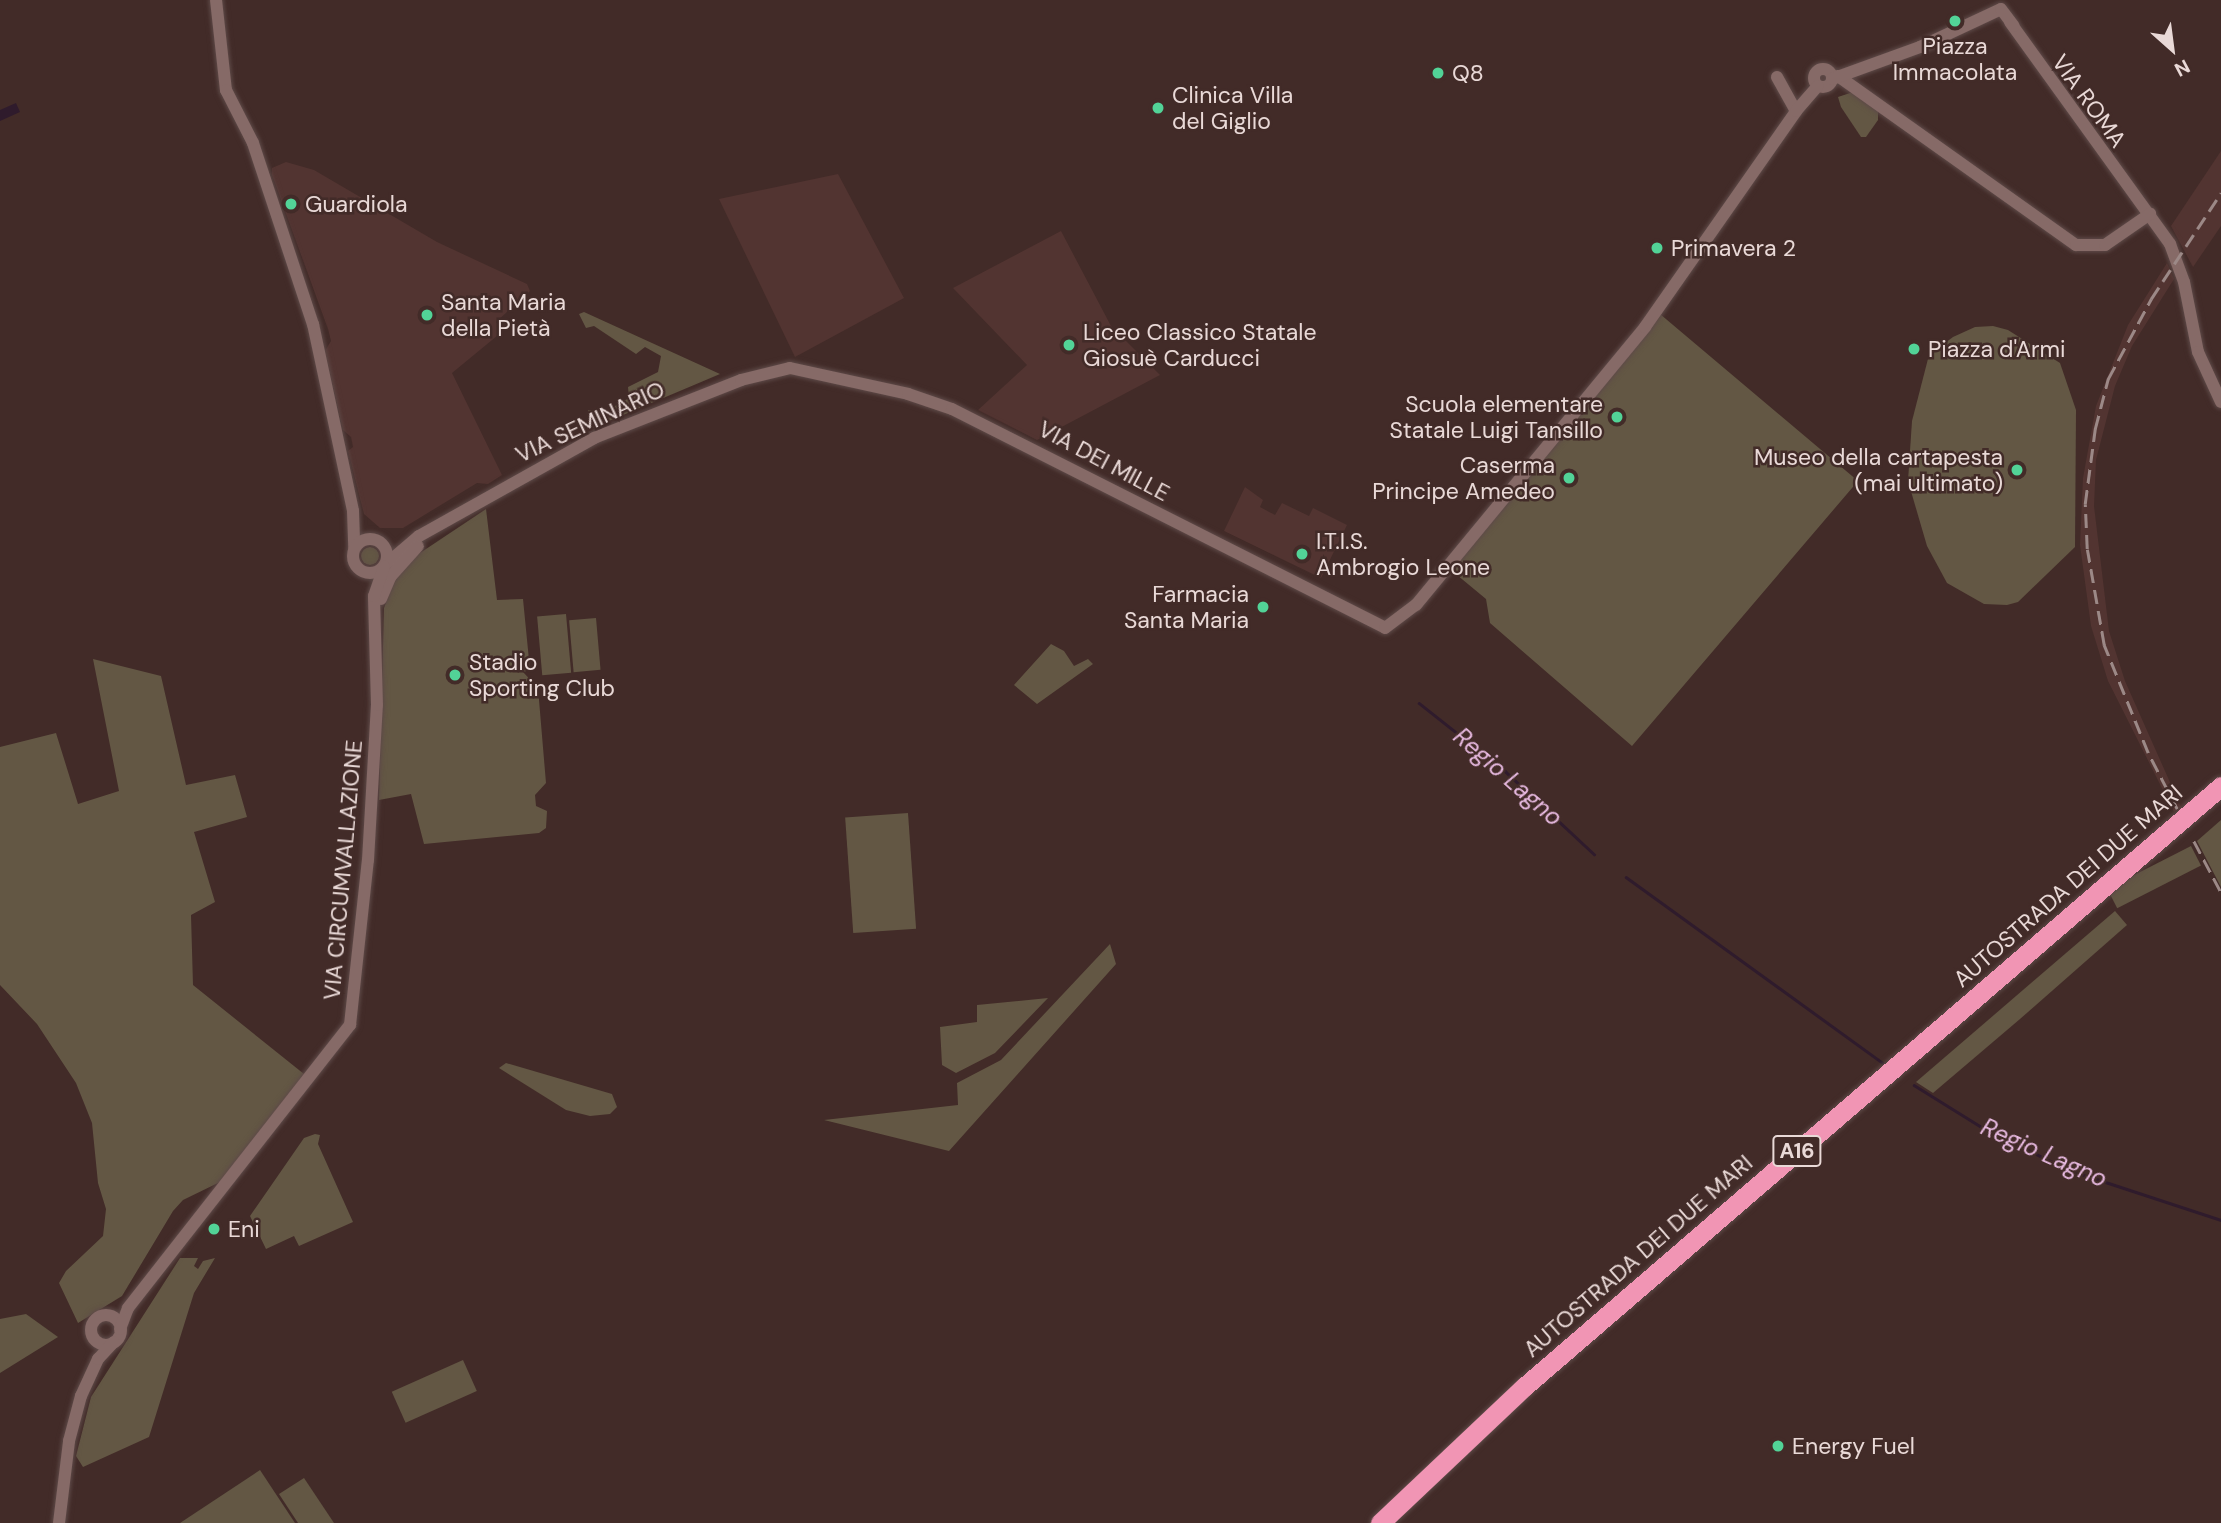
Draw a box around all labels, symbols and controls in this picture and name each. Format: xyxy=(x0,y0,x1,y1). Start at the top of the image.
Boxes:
marker: Piazza Immacolata xyxy=(1947,13,1963,29)
north arrow xyxy=(2137,14,2207,84)
place label: Piazza Immacolata xyxy=(1893,32,2017,86)
street label: VIA ROMA xyxy=(2046,49,2132,153)
text: N xyxy=(2170,54,2194,82)
place label: Q8 xyxy=(1452,59,1484,87)
marker: Q8 xyxy=(1430,65,1446,81)
place label: Clinica Villa del Giglio xyxy=(1172,81,1293,135)
marker: Clinica Villa del Giglio xyxy=(1150,100,1166,116)
place label: Guardiola xyxy=(305,190,407,218)
marker: Guardiola xyxy=(283,196,299,212)
place label: Primavera 2 xyxy=(1671,234,1796,262)
marker: Primavera 2 xyxy=(1649,240,1665,256)
place label: Santa Maria della Pietà xyxy=(441,288,566,342)
marker: Santa Maria della Pietà xyxy=(419,307,435,323)
place label: Liceo Classico Statale Giosuè Carducci xyxy=(1083,318,1317,372)
place label: Piazza d'Armi xyxy=(1928,335,2066,363)
marker: Liceo Classico Statale Giosuè Carducci xyxy=(1061,337,1077,353)
marker: Piazza d'Armi xyxy=(1906,341,1922,357)
street label: VIA SEMINARIO xyxy=(511,375,669,469)
place label: Scuola elementare Statale Luigi Tansillo xyxy=(1389,390,1603,444)
marker: Scuola elementare Statale Luigi Tansillo xyxy=(1609,409,1625,425)
street label: VIA DEI MILLE xyxy=(1034,415,1174,507)
place label: Museo della cartapesta (mai ultimato) xyxy=(1754,443,2003,497)
place label: Caserma Principe Amedeo xyxy=(1372,451,1555,505)
marker: Museo della cartapesta (mai ultimato) xyxy=(2009,462,2025,478)
marker: Caserma Principe Amedeo xyxy=(1561,470,1577,486)
place label: I.T.I.S. Ambrogio Leone xyxy=(1316,527,1490,581)
marker: I.T.I.S. Ambrogio Leone xyxy=(1294,546,1310,562)
place label: Farmacia Santa Maria xyxy=(1124,580,1249,634)
marker: Farmacia Santa Maria xyxy=(1255,599,1271,615)
place label: Stadio Sporting Club xyxy=(469,648,615,702)
marker: Stadio Sporting Club xyxy=(447,667,463,683)
water label: Regio Lagno xyxy=(1448,722,1568,832)
street label: VIA CIRCUMVALLAZIONE xyxy=(318,739,368,1001)
street label: AUTOSTRADA DEI DUE MARI xyxy=(1948,779,2188,993)
water label: Regio Lagno xyxy=(1977,1112,2111,1194)
road number: A16 xyxy=(1771,1134,1823,1168)
street label: AUTOSTRADA DEI DUE MARI xyxy=(1518,1149,1758,1363)
place label: Eni xyxy=(228,1215,260,1243)
marker: Eni xyxy=(206,1221,222,1237)
place label: Energy Fuel xyxy=(1792,1432,1915,1460)
marker: Energy Fuel xyxy=(1770,1438,1786,1454)

